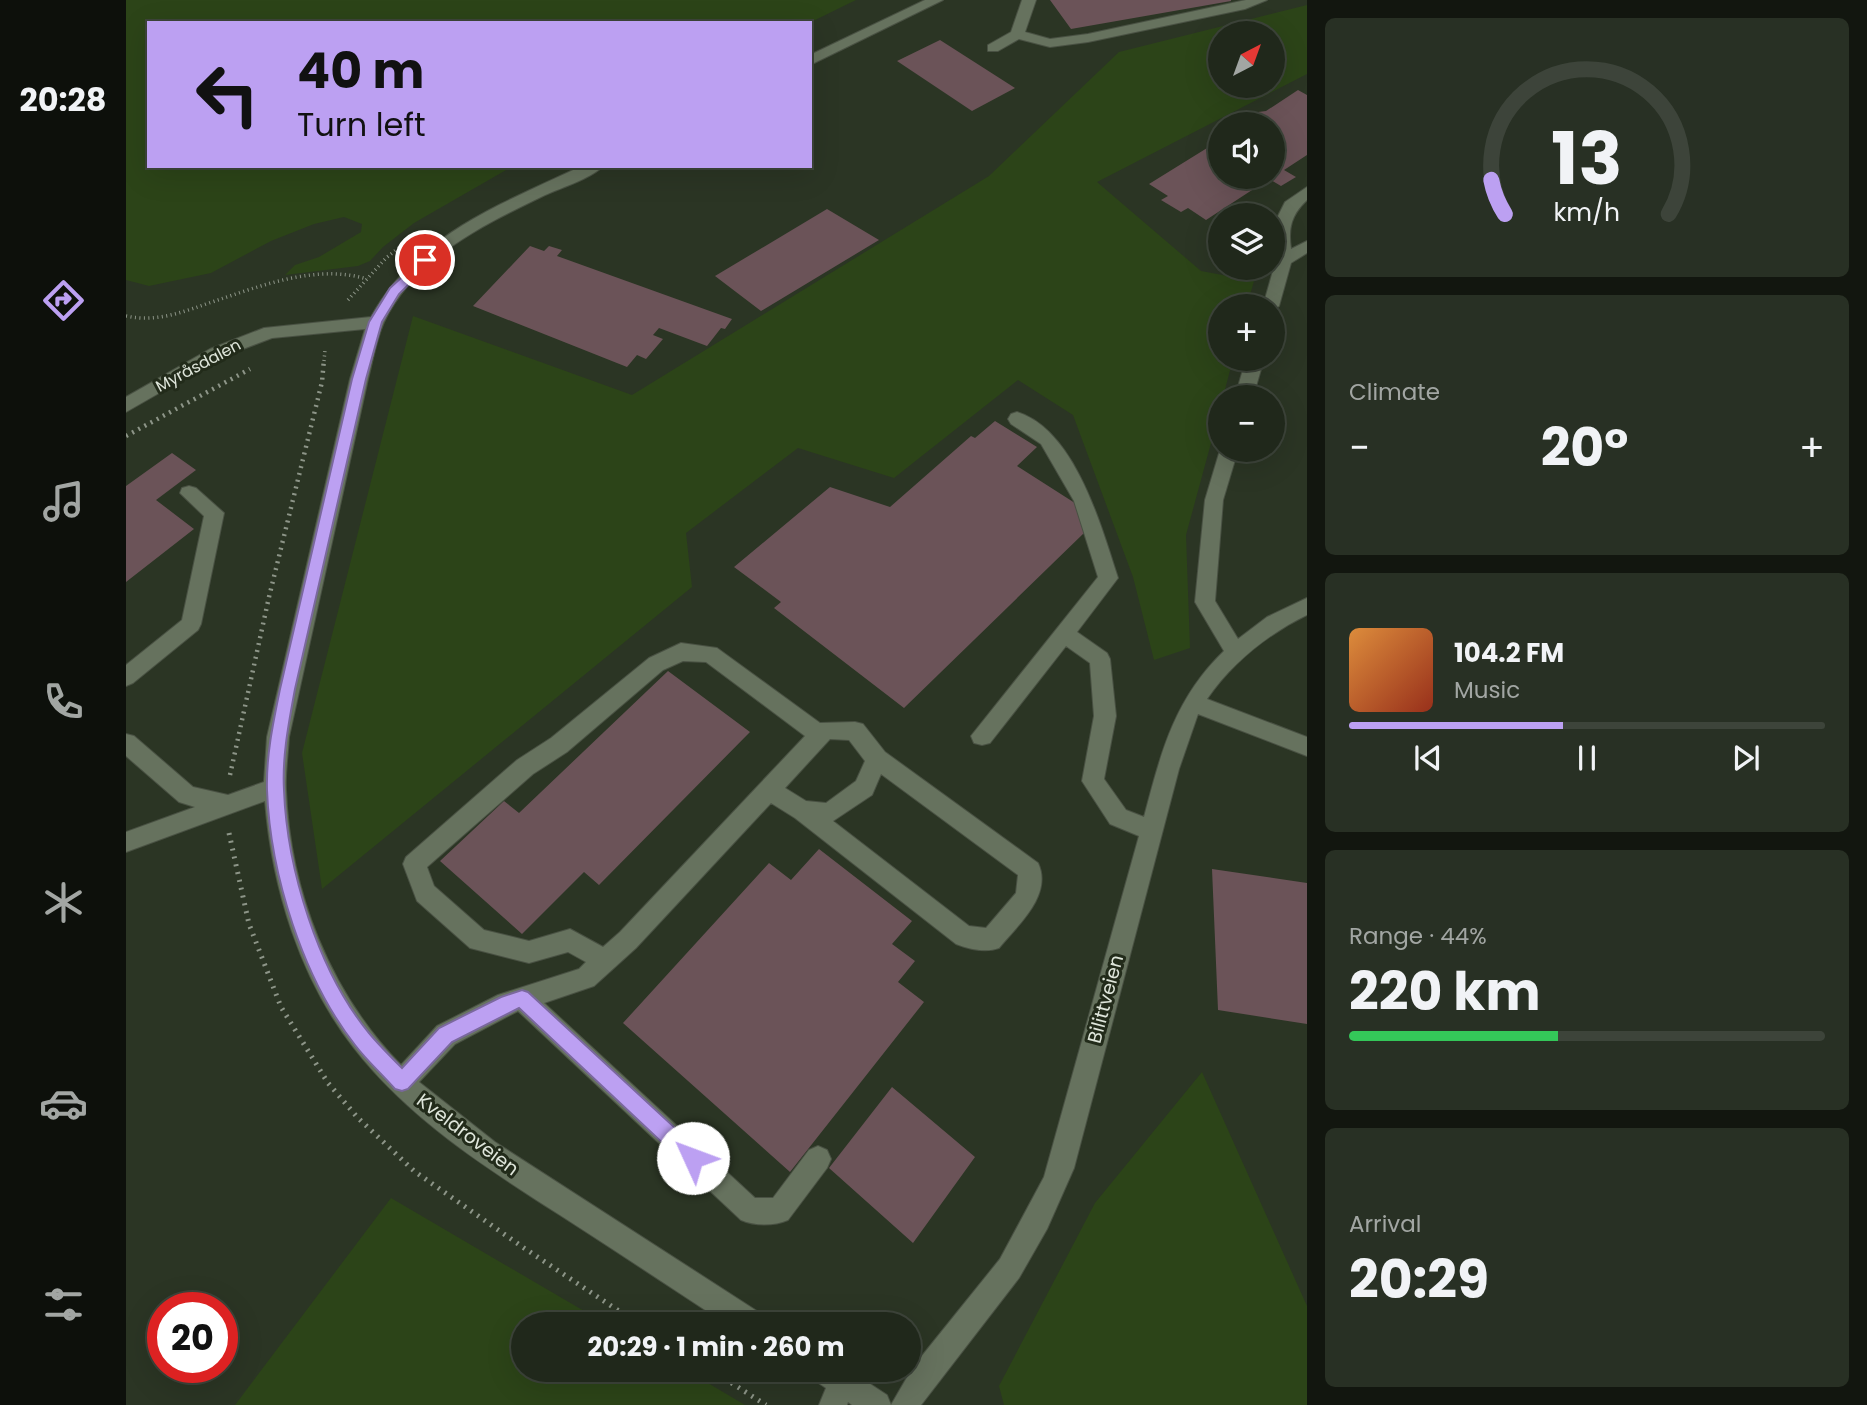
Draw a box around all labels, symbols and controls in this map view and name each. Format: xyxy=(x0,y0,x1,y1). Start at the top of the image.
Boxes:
north arrow xyxy=(1208,21,1284,98)
map controls xyxy=(1208,21,1285,462)
text: 40 m xyxy=(297,37,424,105)
icon: left xyxy=(182,49,273,140)
text: 20:28 xyxy=(19,77,107,122)
text: Turn left xyxy=(297,102,426,147)
text: 13 xyxy=(1551,108,1623,209)
button: sound xyxy=(1208,112,1285,189)
text: km/h xyxy=(1554,195,1620,230)
button: layers xyxy=(1208,203,1285,280)
pin xyxy=(395,230,455,290)
icon: arrive xyxy=(406,241,444,279)
icon: directions xyxy=(39,276,88,325)
button: + xyxy=(1208,294,1285,371)
street label: Myråsdalen xyxy=(151,333,245,398)
text: Climate xyxy=(1349,376,1440,408)
button: − xyxy=(1208,385,1285,462)
text: 20° xyxy=(1541,411,1628,484)
text: − xyxy=(1349,421,1370,474)
text: + xyxy=(1799,421,1825,474)
icon: music xyxy=(39,477,88,526)
text: 104.2 FM xyxy=(1454,635,1564,671)
text: Music xyxy=(1454,674,1520,706)
icon: phone xyxy=(39,677,88,726)
icon: previous xyxy=(1409,739,1447,777)
icon: pause xyxy=(1568,739,1606,777)
icon: next xyxy=(1727,739,1765,777)
icon: climate xyxy=(39,878,88,927)
text: Range · 44% xyxy=(1349,920,1487,952)
street label: Bilittveien xyxy=(1081,952,1130,1046)
text: 220 km xyxy=(1349,955,1541,1028)
icon: car xyxy=(39,1079,88,1128)
street label: Kveldroveien xyxy=(411,1087,524,1182)
position arrow xyxy=(656,1121,730,1195)
text: Arrival xyxy=(1349,1208,1421,1240)
text: 20:29 xyxy=(1349,1243,1489,1316)
icon: filters xyxy=(39,1280,88,1329)
speed limit sign: 20 xyxy=(147,1292,238,1383)
text: 20:29 · 1 min · 260 m xyxy=(587,1329,845,1365)

